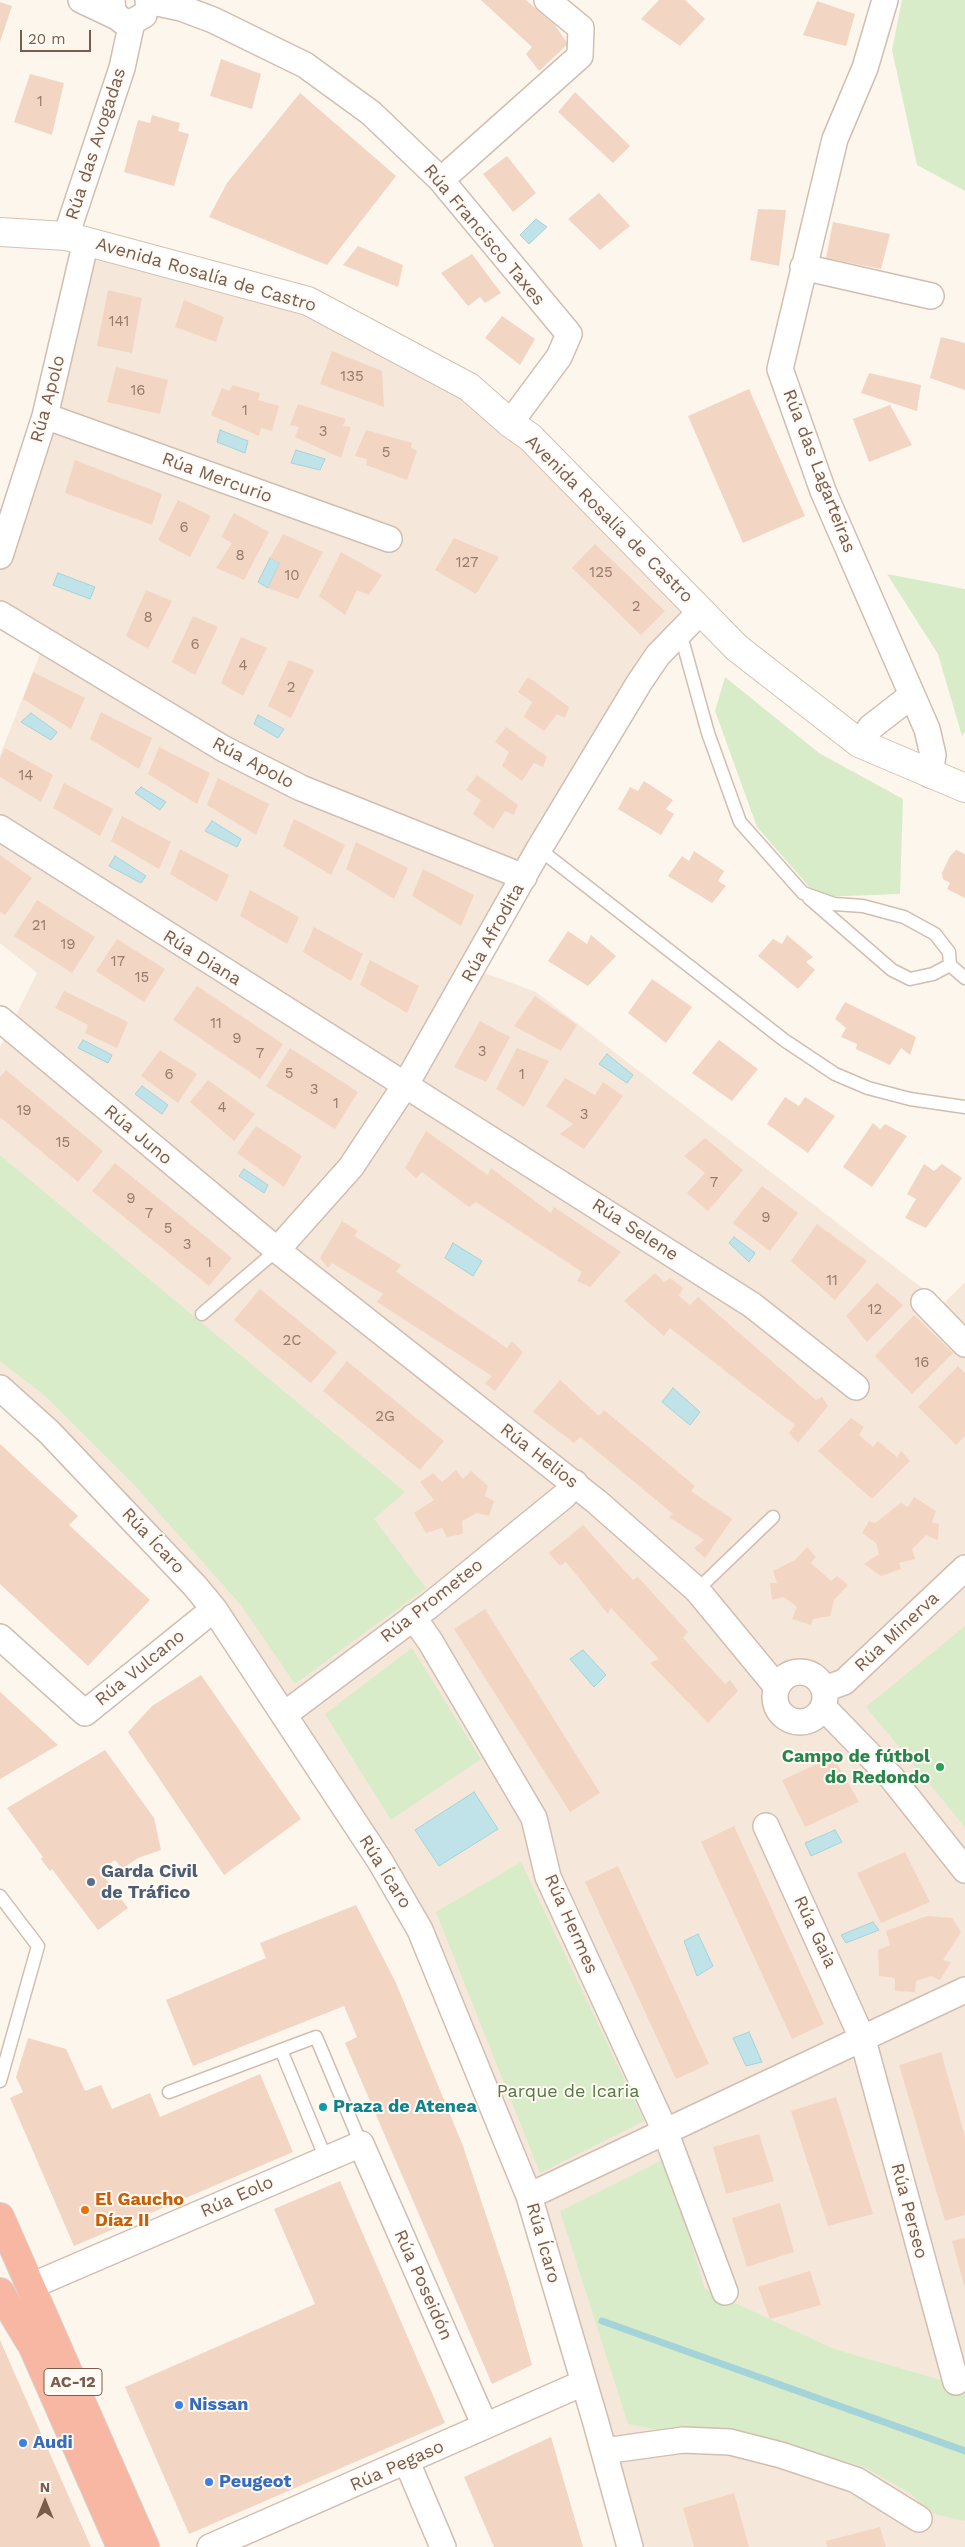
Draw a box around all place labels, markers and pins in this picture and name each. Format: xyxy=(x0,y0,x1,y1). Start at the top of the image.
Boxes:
place label: Campo de fútbol do Redondo xyxy=(782,1746,930,1788)
marker: Campo de fútbol do Redondo xyxy=(934,1761,946,1773)
place label: Garda Civil de Tráfico xyxy=(101,1861,198,1904)
marker: Garda Civil de Tráfico xyxy=(85,1876,97,1888)
place label: Praza de Atenea xyxy=(333,2096,477,2118)
marker: Praza de Atenea xyxy=(317,2101,329,2113)
place label: El Gaucho Díaz II xyxy=(95,2189,184,2232)
marker: El Gaucho Díaz II xyxy=(79,2204,91,2216)
place label: Nissan xyxy=(189,2394,248,2416)
marker: Nissan xyxy=(173,2399,185,2411)
place label: Audi xyxy=(33,2432,73,2454)
marker: Audi xyxy=(17,2437,29,2449)
place label: Peugeot xyxy=(219,2471,291,2493)
marker: Peugeot xyxy=(203,2476,215,2488)

